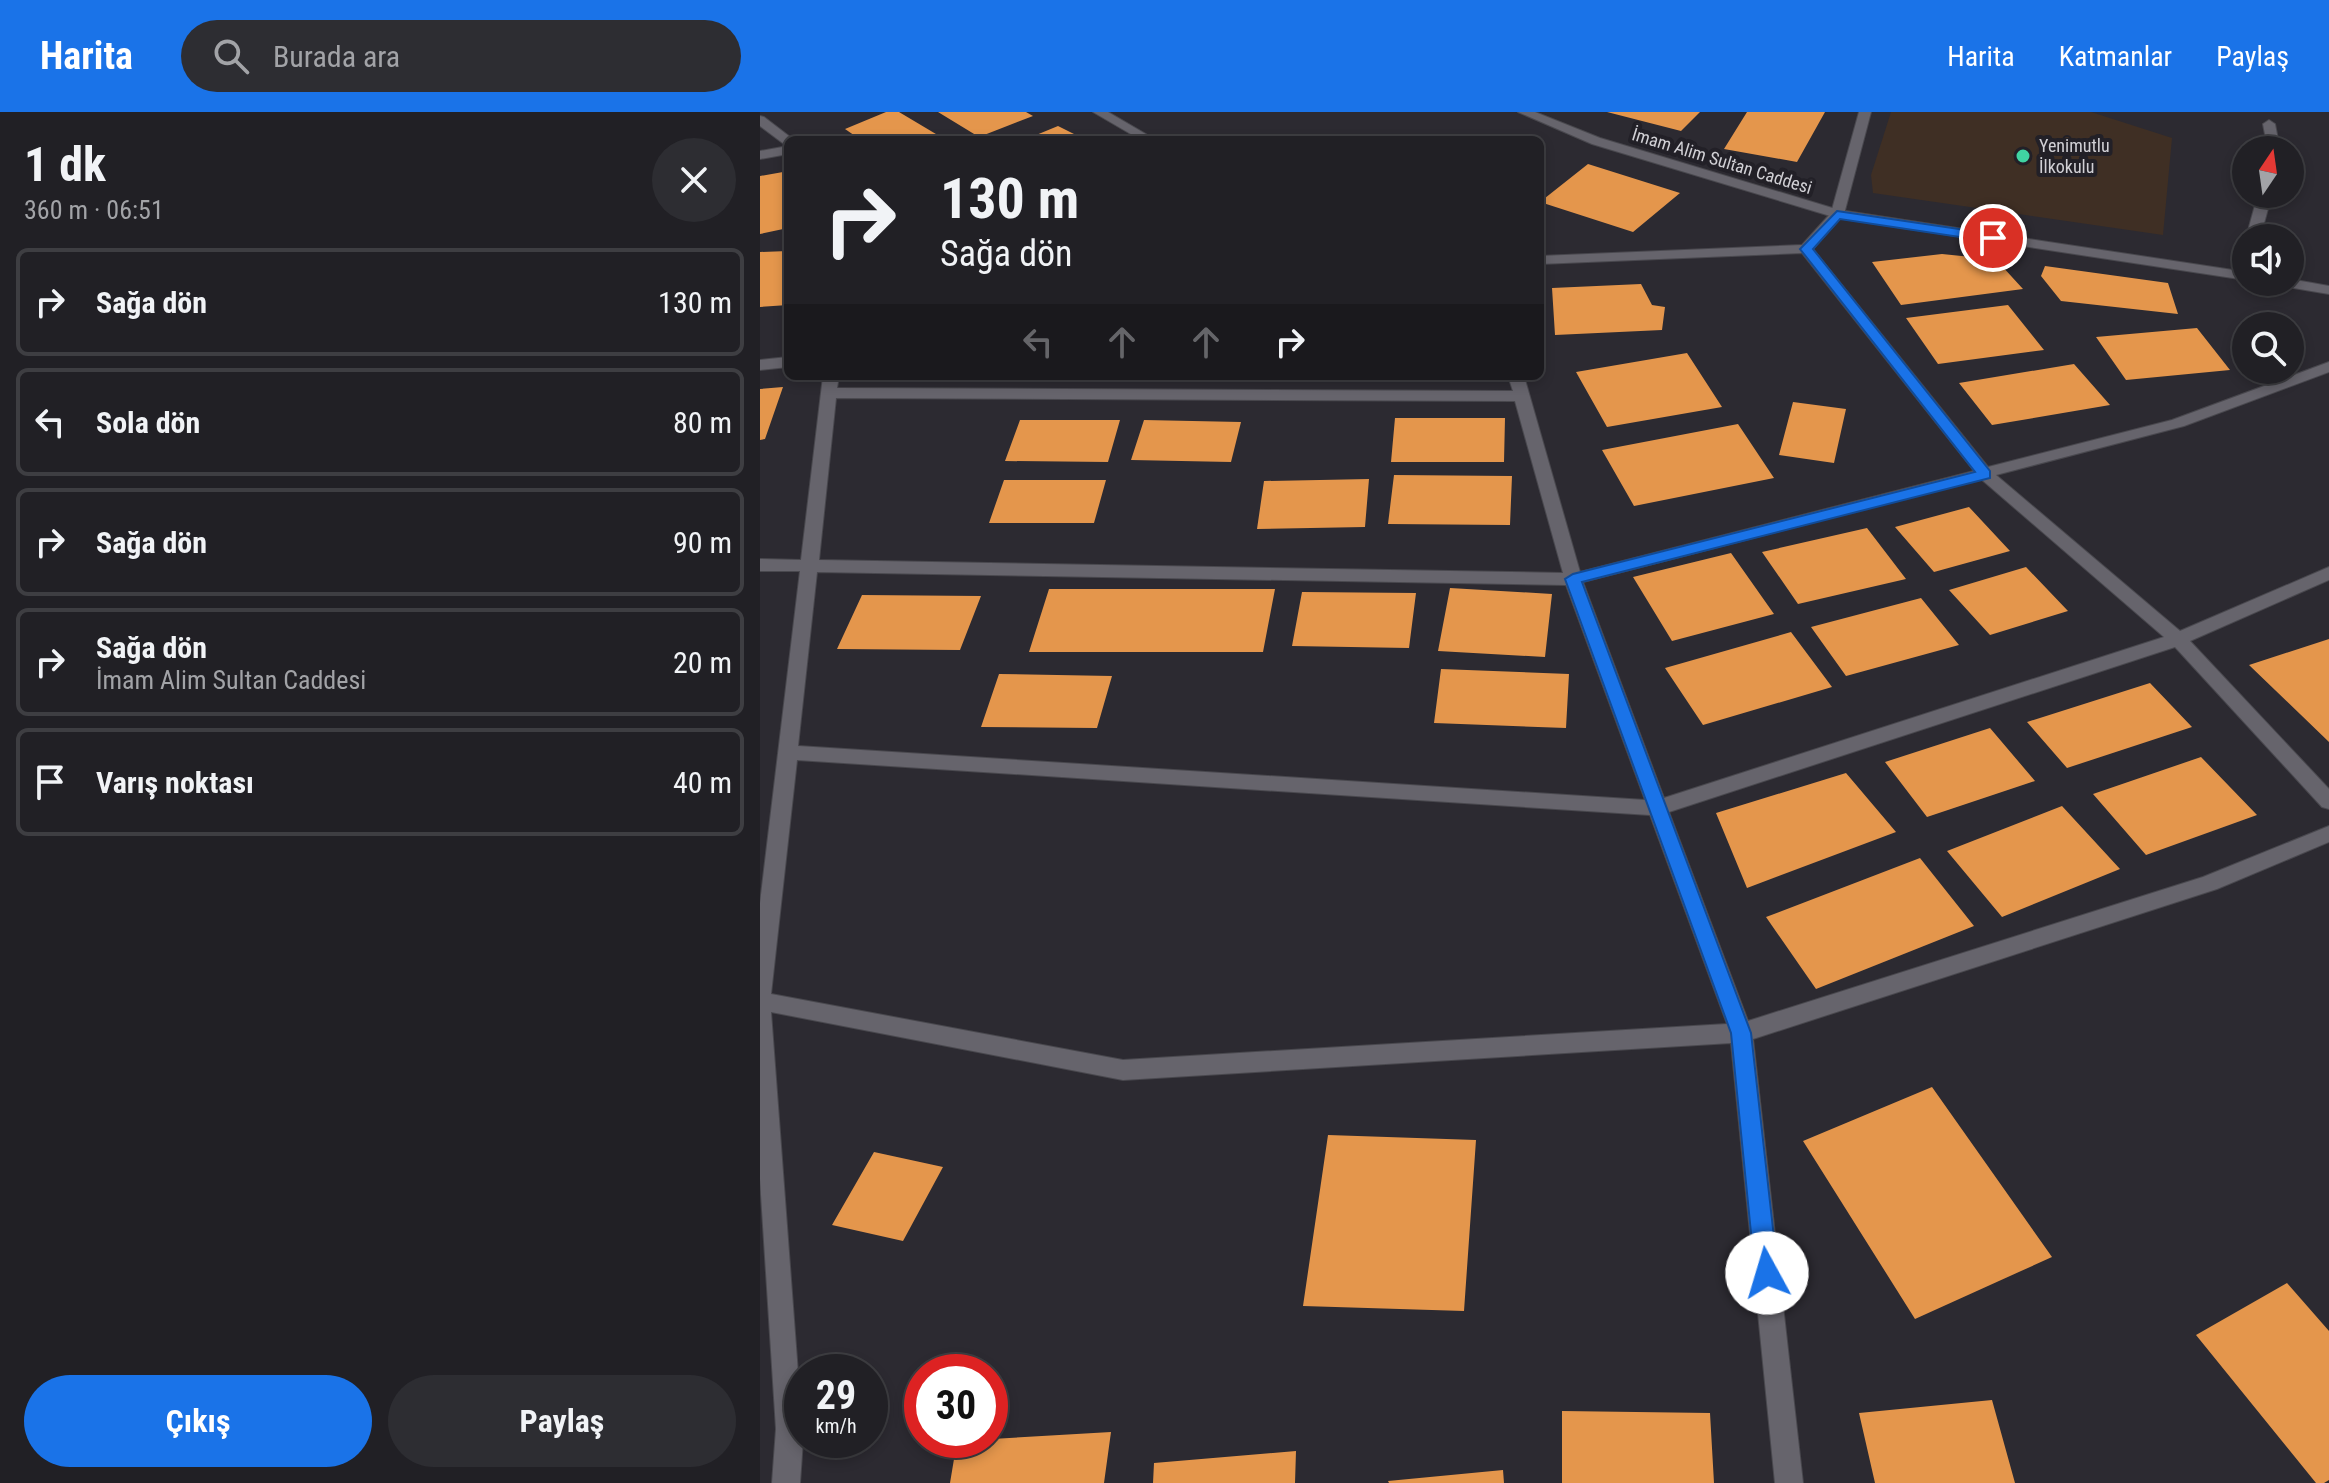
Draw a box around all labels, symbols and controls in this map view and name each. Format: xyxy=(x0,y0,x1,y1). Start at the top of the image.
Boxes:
search box xyxy=(181,20,741,92)
text: Harita xyxy=(40,34,133,78)
icon: search xyxy=(209,34,253,78)
text: Burada ara xyxy=(273,39,400,74)
text: Harita xyxy=(1947,40,2015,73)
text: Katmanlar xyxy=(2059,40,2172,73)
text: Paylaş xyxy=(2216,40,2289,73)
street label: İmam Alim Sultan Caddesi xyxy=(1630,123,1815,198)
place label: Yenimutlu İlkokulu xyxy=(2039,135,2110,177)
text: 1 dk xyxy=(24,136,106,193)
north arrow xyxy=(2232,136,2304,208)
map controls xyxy=(2232,136,2304,384)
button: close xyxy=(652,138,736,222)
marker: Yenimutlu İlkokulu xyxy=(2014,147,2032,165)
text: 130 m xyxy=(940,166,1079,232)
icon: right xyxy=(808,168,912,272)
text: 360 m · 06:51 xyxy=(24,195,164,225)
pin xyxy=(1959,204,2027,272)
icon: arrive xyxy=(1971,216,2015,260)
button: sound xyxy=(2232,224,2304,296)
text: Sağa dön xyxy=(940,233,1073,275)
icon: right xyxy=(28,280,72,324)
text: Sağa dön xyxy=(96,285,207,320)
text: 130 m xyxy=(658,285,732,320)
button: search xyxy=(2232,312,2304,384)
icon: left xyxy=(1016,320,1060,364)
icon: ahead xyxy=(1100,320,1144,364)
icon: ahead xyxy=(1184,320,1228,364)
icon: right xyxy=(1268,320,1312,364)
icon: left xyxy=(28,400,72,444)
text: Sola dön xyxy=(96,405,200,440)
text: 80 m xyxy=(673,405,732,440)
icon: right xyxy=(28,520,72,564)
text: Sağa dön xyxy=(96,525,207,560)
text: 90 m xyxy=(673,525,732,560)
text: Sağa dön xyxy=(96,630,207,665)
icon: right xyxy=(28,640,72,684)
text: 20 m xyxy=(673,645,732,680)
text: İmam Alim Sultan Caddesi xyxy=(96,665,366,695)
icon: arrive xyxy=(28,760,72,804)
text: Varış noktası xyxy=(96,765,254,800)
text: 40 m xyxy=(673,765,732,800)
position arrow xyxy=(1725,1231,1809,1315)
speed limit sign: 30 xyxy=(904,1354,1008,1458)
text: 29 xyxy=(816,1372,856,1419)
button: Çıkış xyxy=(24,1375,372,1467)
button: Paylaş xyxy=(388,1375,736,1467)
text: km/h xyxy=(815,1414,857,1438)

